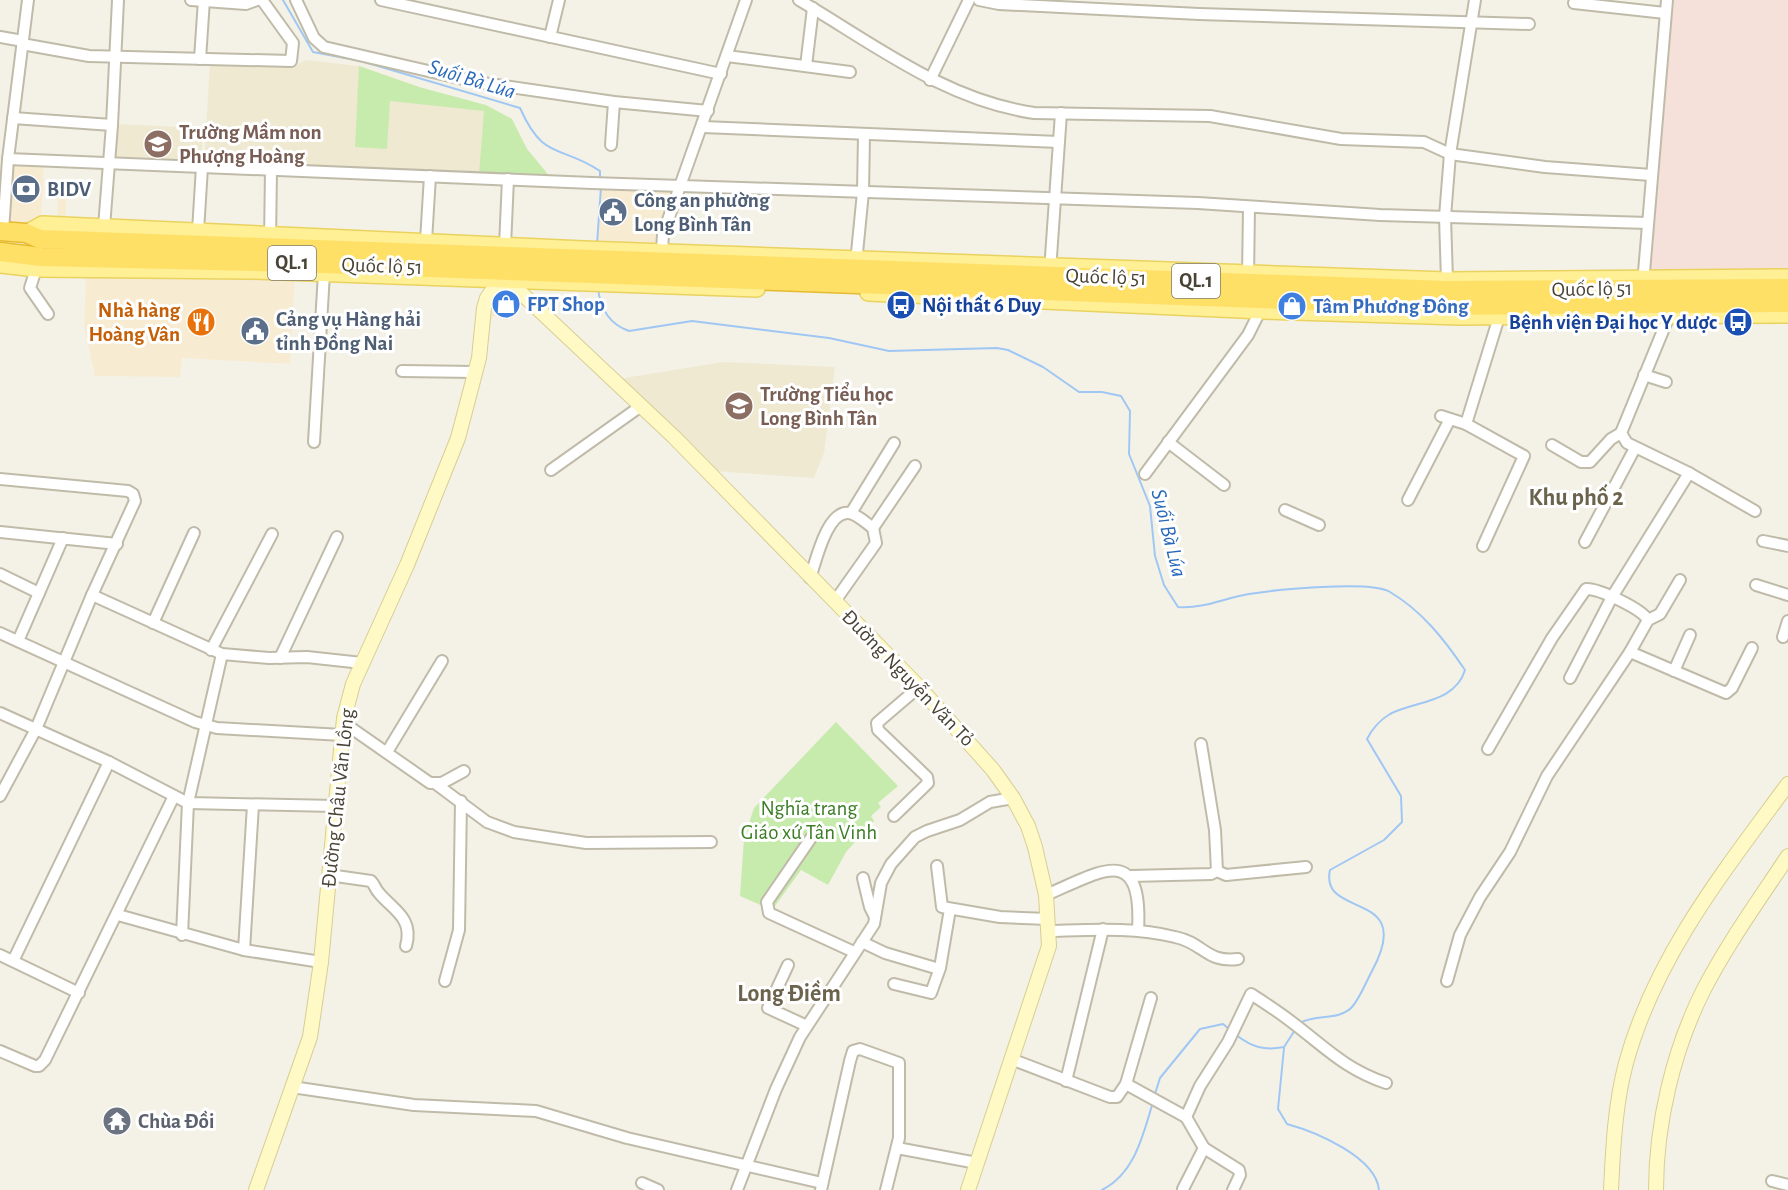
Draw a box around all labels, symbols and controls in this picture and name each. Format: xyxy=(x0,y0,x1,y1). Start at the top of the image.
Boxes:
water label: Suối Bà Lúa xyxy=(426,55,518,103)
place label: Trường Mầm non Phượng Hoàng xyxy=(179,121,322,167)
school or university icon: Trường Mầm non Phượng Hoàng xyxy=(142,128,174,160)
bank icon: BIDV xyxy=(10,173,42,205)
place label: BIDV xyxy=(47,179,92,200)
place label: Công an phường Long Bình Tân xyxy=(634,190,770,235)
public building icon: Công an phường Long Bình Tân xyxy=(597,196,629,228)
road number: QL.1 xyxy=(268,246,316,280)
street label: Quốc lộ 51 xyxy=(341,254,423,278)
road number: QL.1 xyxy=(1172,264,1220,298)
street label: Quốc lộ 51 xyxy=(1065,265,1147,289)
street label: Quốc lộ 51 xyxy=(1551,278,1633,300)
shop icon: FPT Shop xyxy=(490,288,522,320)
bus stop icon: Nội thất 6 Duy xyxy=(885,289,917,321)
shop icon: Tâm Phương Đông xyxy=(1276,290,1308,322)
place label: FPT Shop xyxy=(527,294,605,315)
place label: Nội thất 6 Duy xyxy=(922,294,1042,316)
place label: Tâm Phương Đông xyxy=(1313,296,1469,317)
place label: Nhà hàng Hoàng Vân xyxy=(88,300,180,345)
restaurant icon: Nhà hàng Hoàng Vân xyxy=(185,306,217,338)
bus stop icon: Bệnh viện Đại học Y dược xyxy=(1722,306,1754,338)
place label: Cảng vụ Hàng hải tỉnh Đồng Nai xyxy=(276,309,421,354)
place label: Bệnh viện Đại học Y dược xyxy=(1509,312,1717,333)
public building icon: Cảng vụ Hàng hải tỉnh Đồng Nai xyxy=(239,315,271,347)
place label: Trường Tiểu học Long Bình Tân xyxy=(760,381,893,429)
school or university icon: Trường Tiểu học Long Bình Tân xyxy=(723,390,755,422)
district label: Khu phố 2 xyxy=(1529,484,1623,510)
water label: Suối Bà Lúa xyxy=(1147,487,1191,579)
street label: Đường Nguyễn Văn Tỏ xyxy=(838,605,979,750)
street label: Đường Châu Văn Lồng xyxy=(318,707,358,889)
park label: Nghĩa trang Giáo xứ Tân Vinh xyxy=(741,798,877,843)
district label: Long Điềm xyxy=(737,980,841,1006)
temple icon: Chùa Đồi xyxy=(101,1105,133,1137)
place label: Chùa Đồi xyxy=(138,1110,214,1132)

